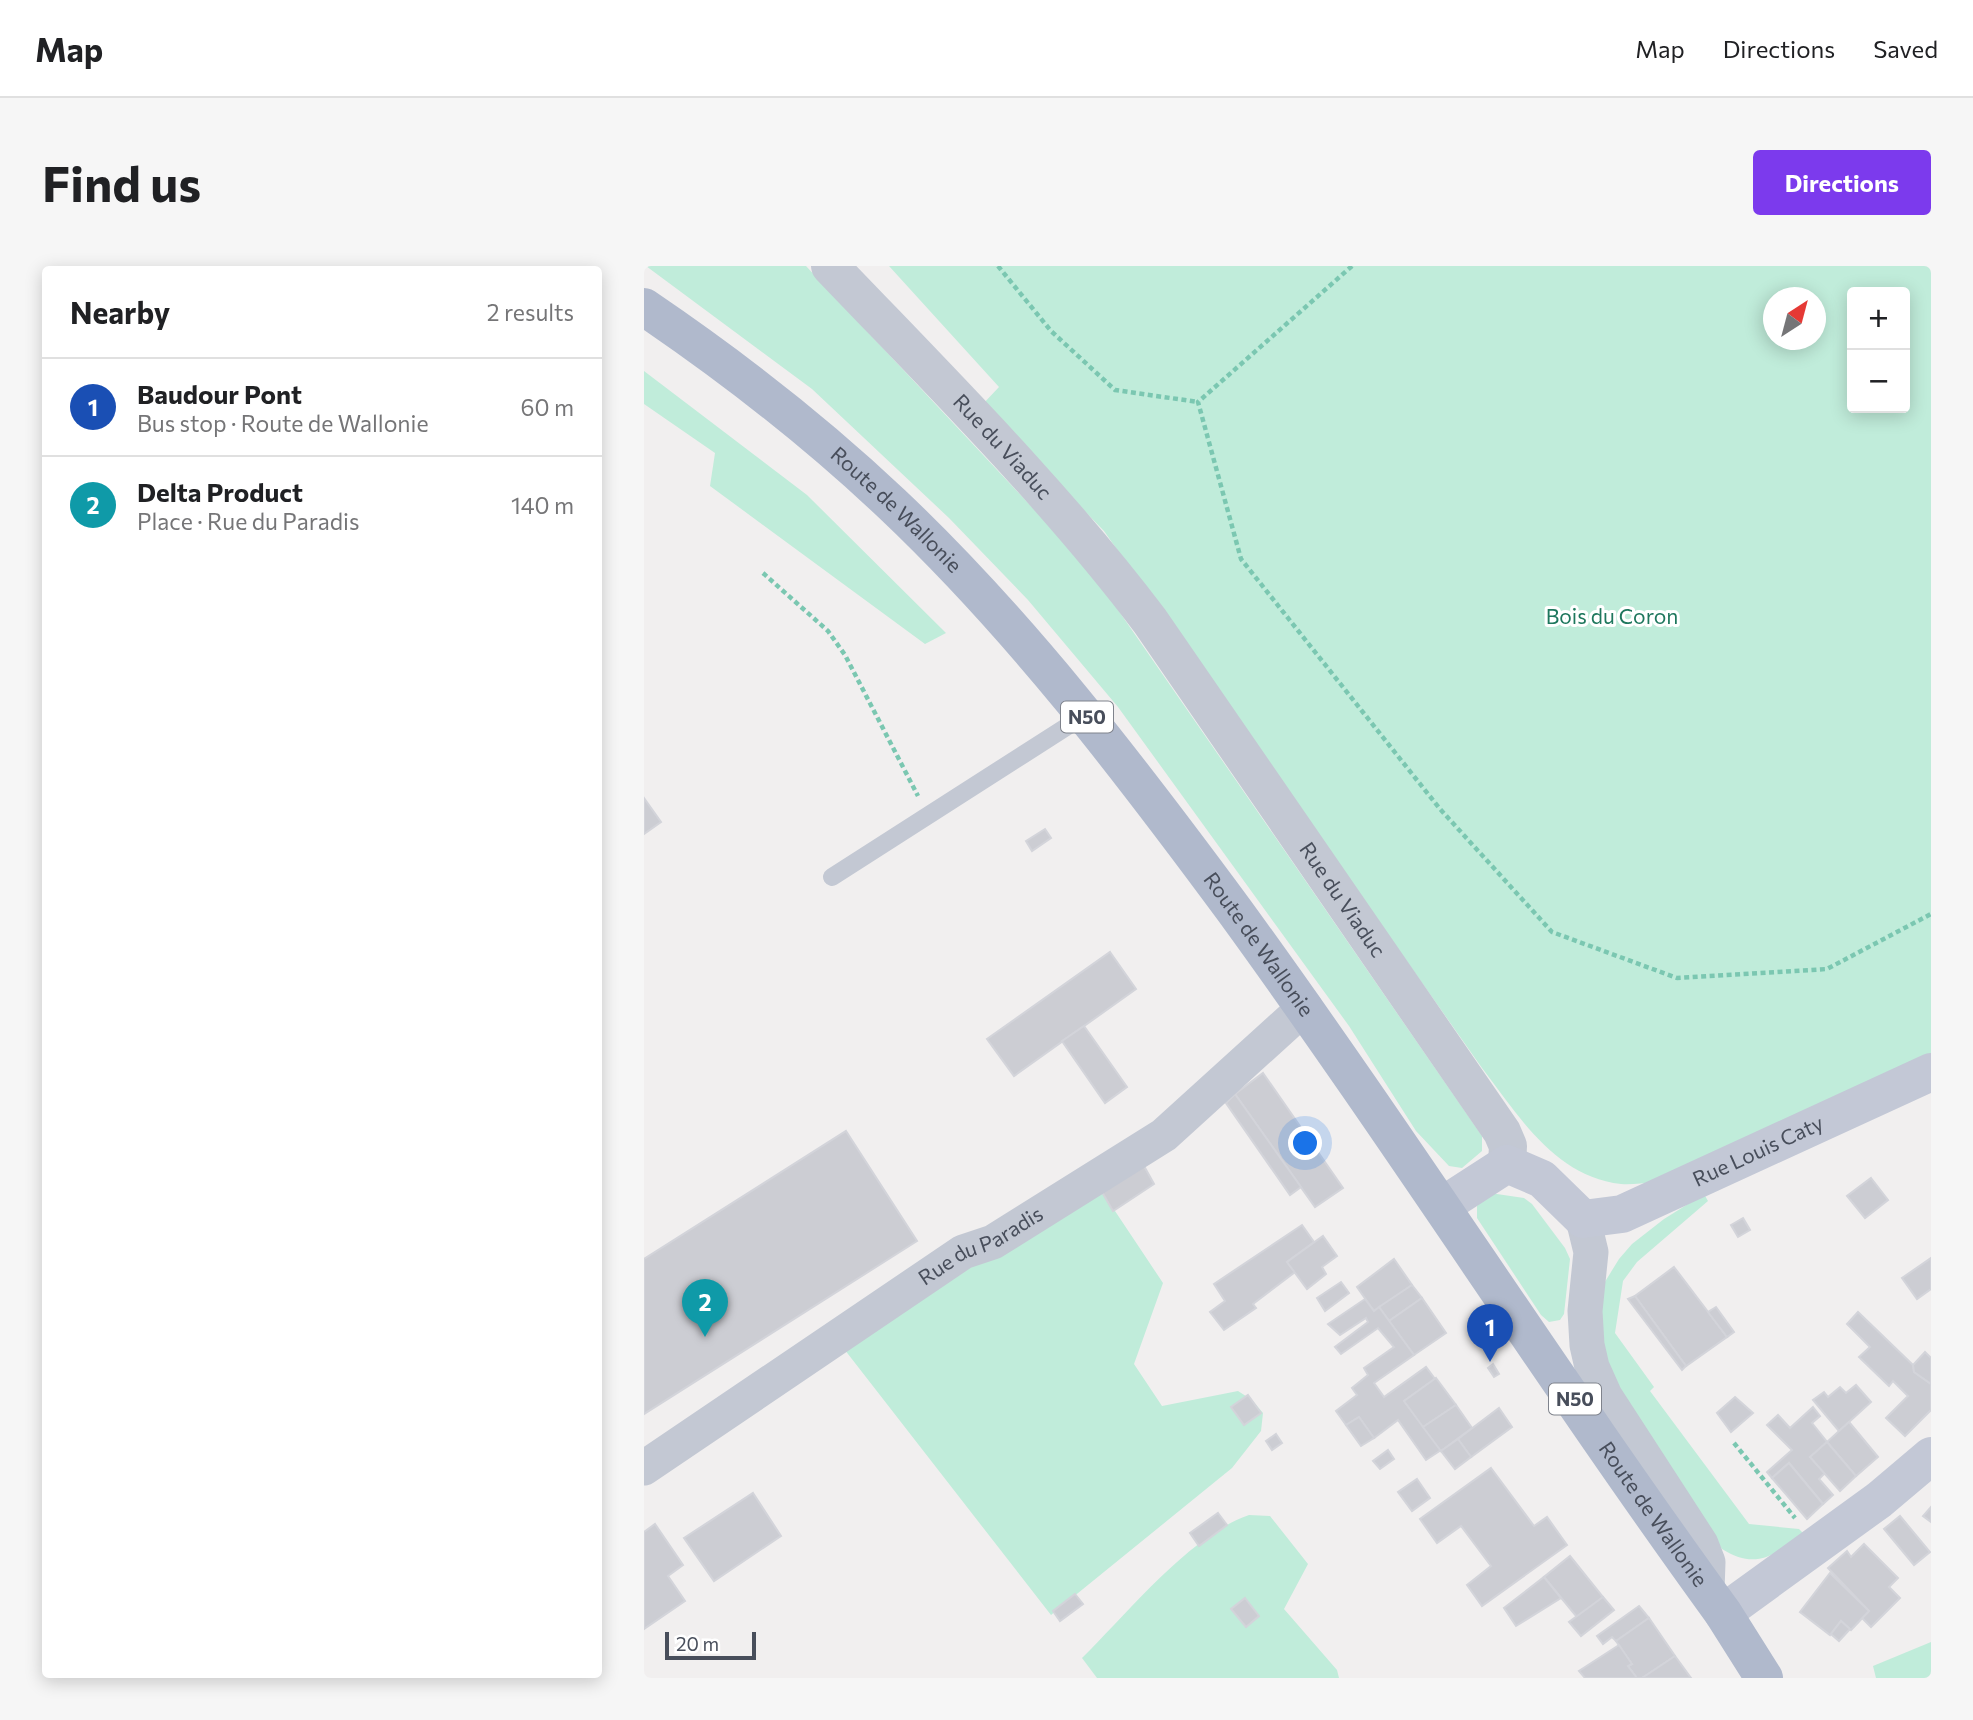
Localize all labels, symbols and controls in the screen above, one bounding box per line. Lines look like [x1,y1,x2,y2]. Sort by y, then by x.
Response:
text: Map [35,28,103,69]
text: Map [1635,34,1685,63]
text: Directions [1723,34,1835,63]
text: Saved [1873,34,1938,63]
button: Directions [1753,150,1931,215]
text: Find us [42,152,201,212]
north arrow [1763,287,1826,350]
map controls [1847,287,1910,413]
button: + [1847,287,1910,350]
text: Nearby [70,293,170,330]
text: 2 results [487,298,574,326]
button: − [1847,350,1910,413]
text: Baudour Pont [137,378,302,409]
street label: Rue du Viaduc [949,388,1058,504]
text: 1 [88,393,98,421]
text: 60 m [521,393,574,421]
text: Bus stop · Route de Wallonie [137,409,429,437]
street label: Route de Wallonie [826,441,968,577]
text: Delta Product [137,476,303,507]
text: 2 [86,491,100,519]
text: 140 m [511,491,574,519]
text: Place · Rue du Paradis [137,507,359,535]
park label: Bois du Coron [1546,603,1678,628]
road number: N50 [1061,702,1113,732]
street label: Rue du Viaduc [1295,837,1392,961]
street label: Route de Wallonie [1199,867,1320,1021]
street label: Rue Louis Caty [1688,1109,1827,1191]
your location [1288,1126,1322,1160]
street label: Rue du Paradis [913,1200,1047,1290]
pin: 2 [682,1279,728,1337]
pin: 1 [1467,1304,1513,1362]
road number: N50 [1549,1384,1601,1414]
street label: Route de Wallonie [1594,1436,1714,1591]
scale bar [665,1629,756,1661]
text: 20 m [676,1632,719,1655]

